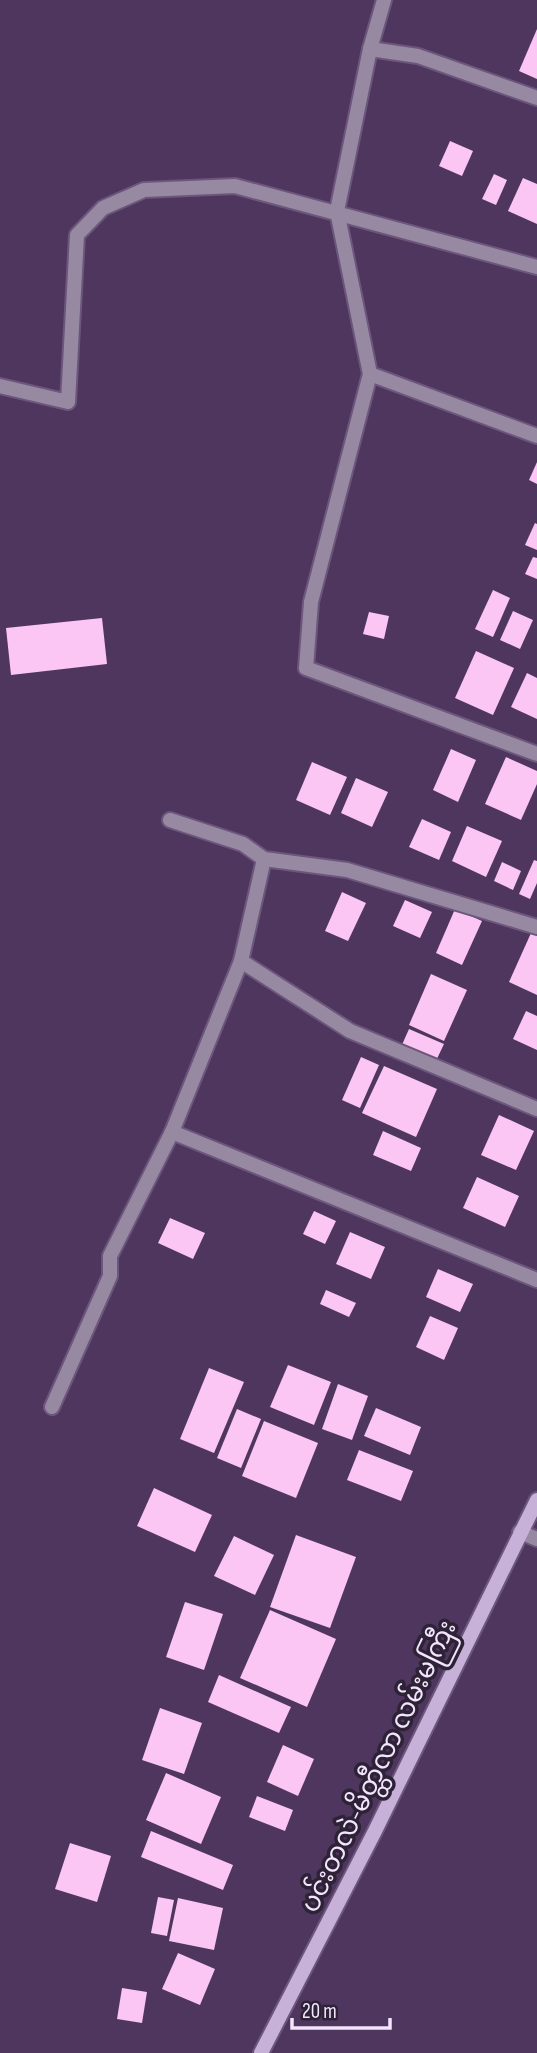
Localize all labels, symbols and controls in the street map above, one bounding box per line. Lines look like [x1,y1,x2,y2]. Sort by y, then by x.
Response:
street label: ပင်းတလဲ-မိတ္ထီလာ လမ်းမကြီး [292,1614,467,1920]
scale bar [292,1986,390,2030]
text: 20 m [302,1999,337,2024]

